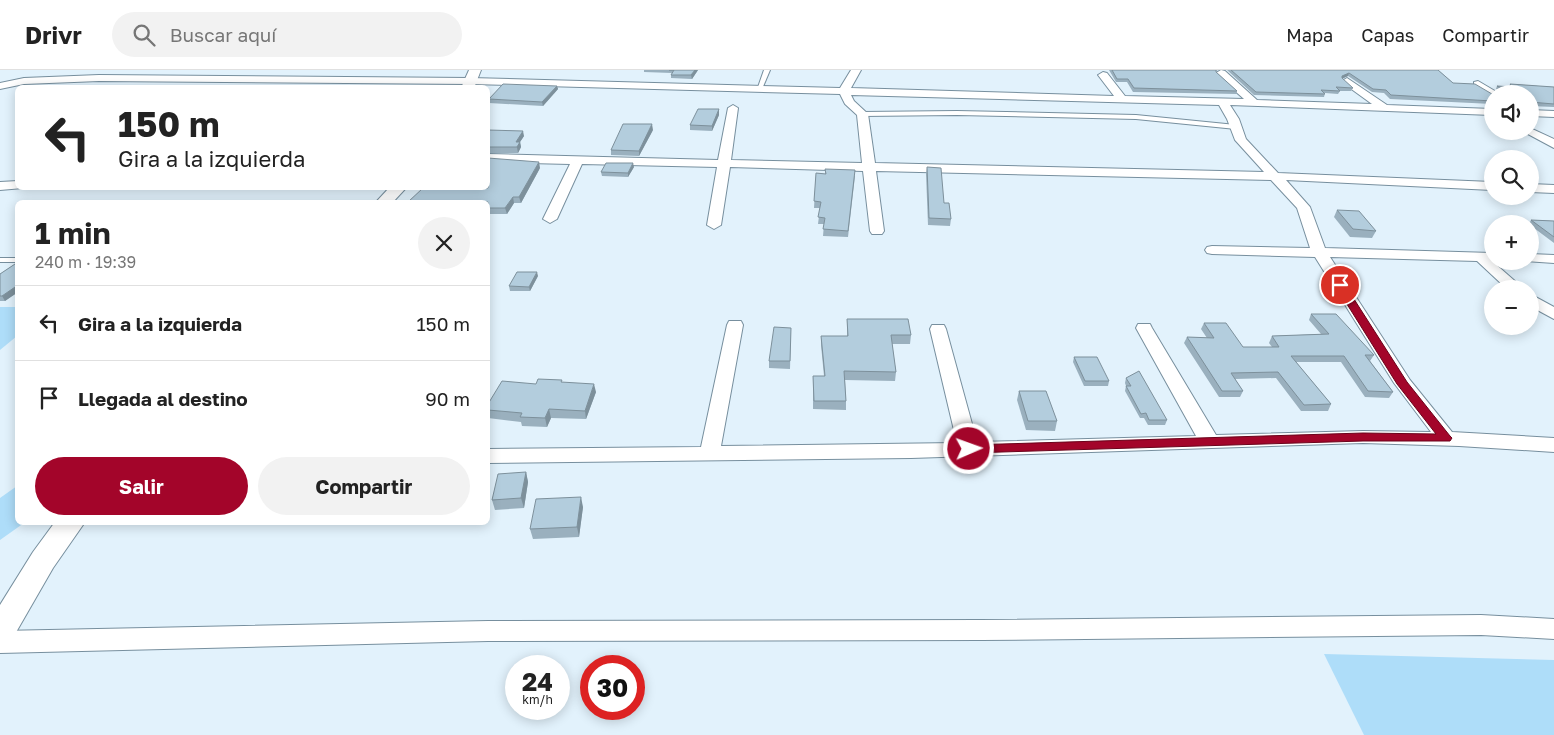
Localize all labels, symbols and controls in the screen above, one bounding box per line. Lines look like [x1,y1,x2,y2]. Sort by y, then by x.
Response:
search box [112,12,462,57]
text: Drivr [25,20,82,49]
icon: search [130,21,158,49]
text: Buscar aquí [170,23,276,46]
text: Mapa [1286,24,1333,46]
text: Capas [1361,24,1414,46]
text: Compartir [1442,24,1529,46]
map controls [1484,85,1539,335]
button: sound [1484,85,1539,140]
text: 150 m [118,103,220,145]
icon: left [35,105,100,170]
text: Gira a la izquierda [118,145,306,172]
button: search [1484,150,1539,205]
text: 1 min [35,215,111,251]
button: + [1484,215,1539,270]
button: close [418,217,470,269]
text: 240 m · 19:39 [35,252,136,272]
pin [1319,264,1361,306]
icon: arrive [1326,271,1354,299]
button: − [1484,280,1539,335]
icon: left [35,309,63,337]
text: Gira a la izquierda [78,312,242,335]
text: 150 m [416,312,470,335]
icon: arrive [35,384,63,412]
text: Llegada al destino [78,387,248,410]
text: 90 m [425,387,470,410]
position arrow [942,422,994,474]
button: Salir [35,457,248,515]
button: Compartir [258,457,470,515]
speed limit sign: 30 [580,655,645,720]
text: 24 [522,666,553,697]
text: km/h [522,692,553,707]

